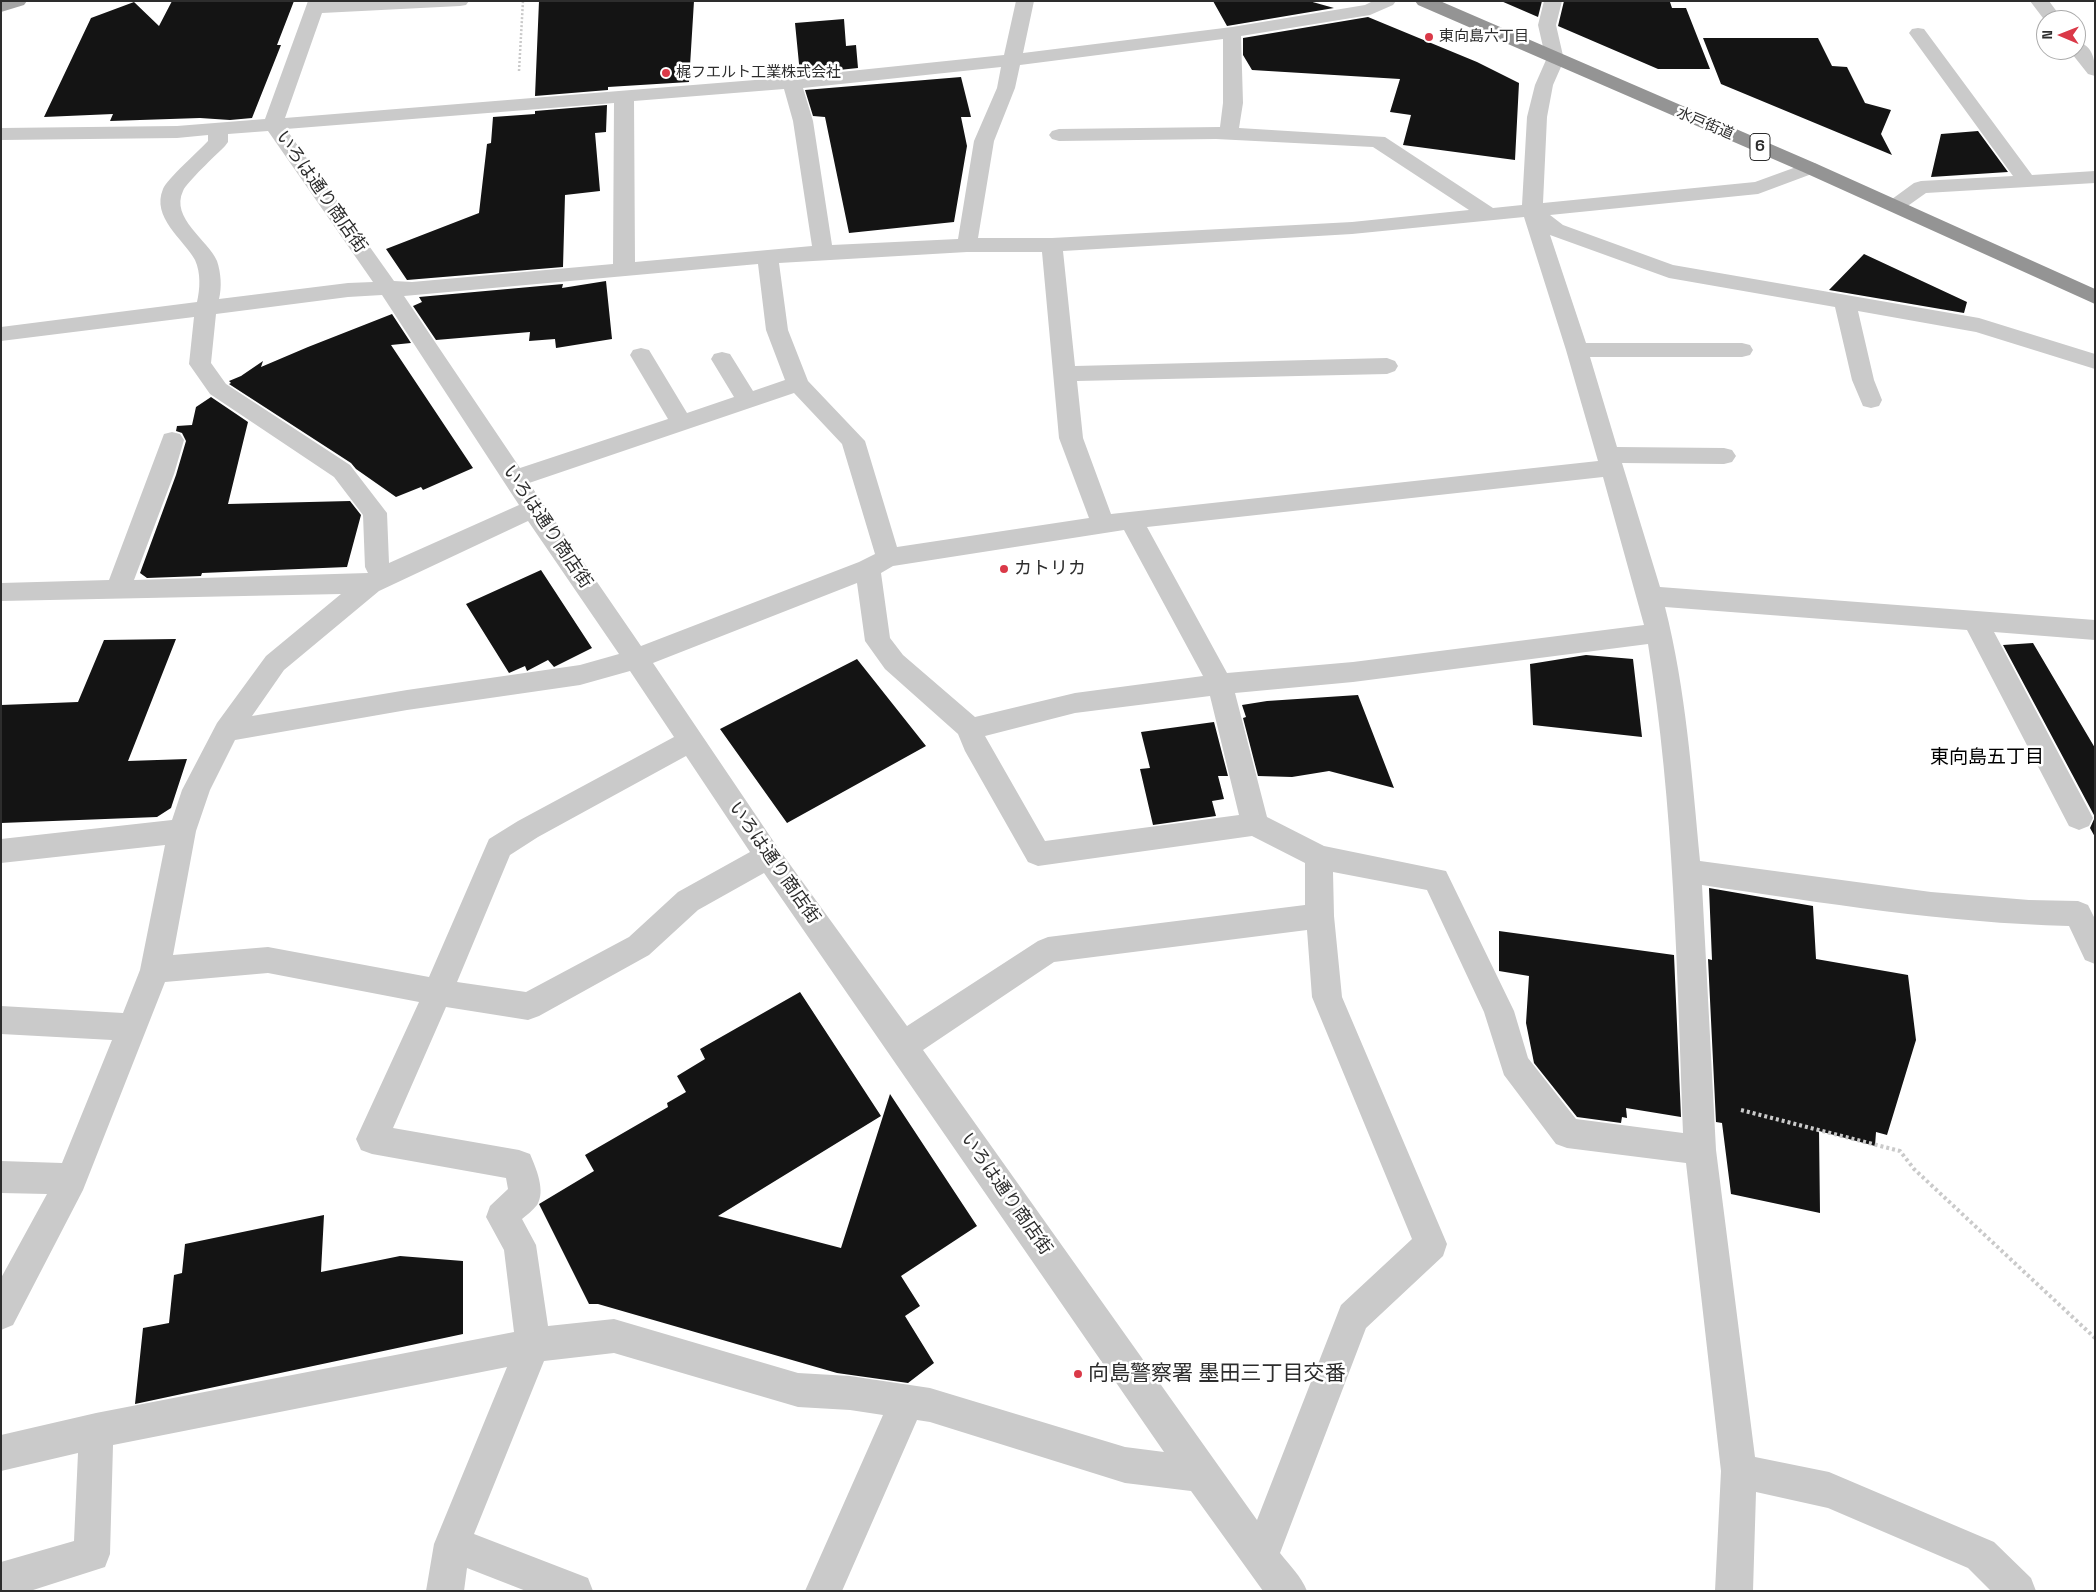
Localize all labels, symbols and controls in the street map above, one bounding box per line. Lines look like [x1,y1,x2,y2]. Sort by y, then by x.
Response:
north arrow [2036,10,2086,60]
place label: 東向島六丁目 [1439,28,1529,46]
text: N [2038,30,2056,40]
marker: 東向島六丁目 [1423,31,1435,43]
place label: 梶フエルト工業株式会社 [676,64,841,82]
marker: 梶フエルト工業株式会社 [660,67,672,79]
street label: 水戸街道 [1674,104,1736,144]
street label: いろは通り商店街 [271,127,371,257]
road number: 6 [1750,134,1770,160]
street label: いろは通り商店街 [498,461,596,593]
place label: カトリカ [1014,558,1086,580]
marker: カトリカ [998,563,1010,575]
district label: 東向島五丁目 [1930,747,2044,769]
street label: いろは通り商店街 [724,798,824,928]
street label: いろは通り商店街 [956,1129,1056,1259]
place label: 向島警察署 墨田三丁目交番 [1088,1361,1345,1387]
marker: 向島警察署 墨田三丁目交番 [1072,1368,1084,1380]

